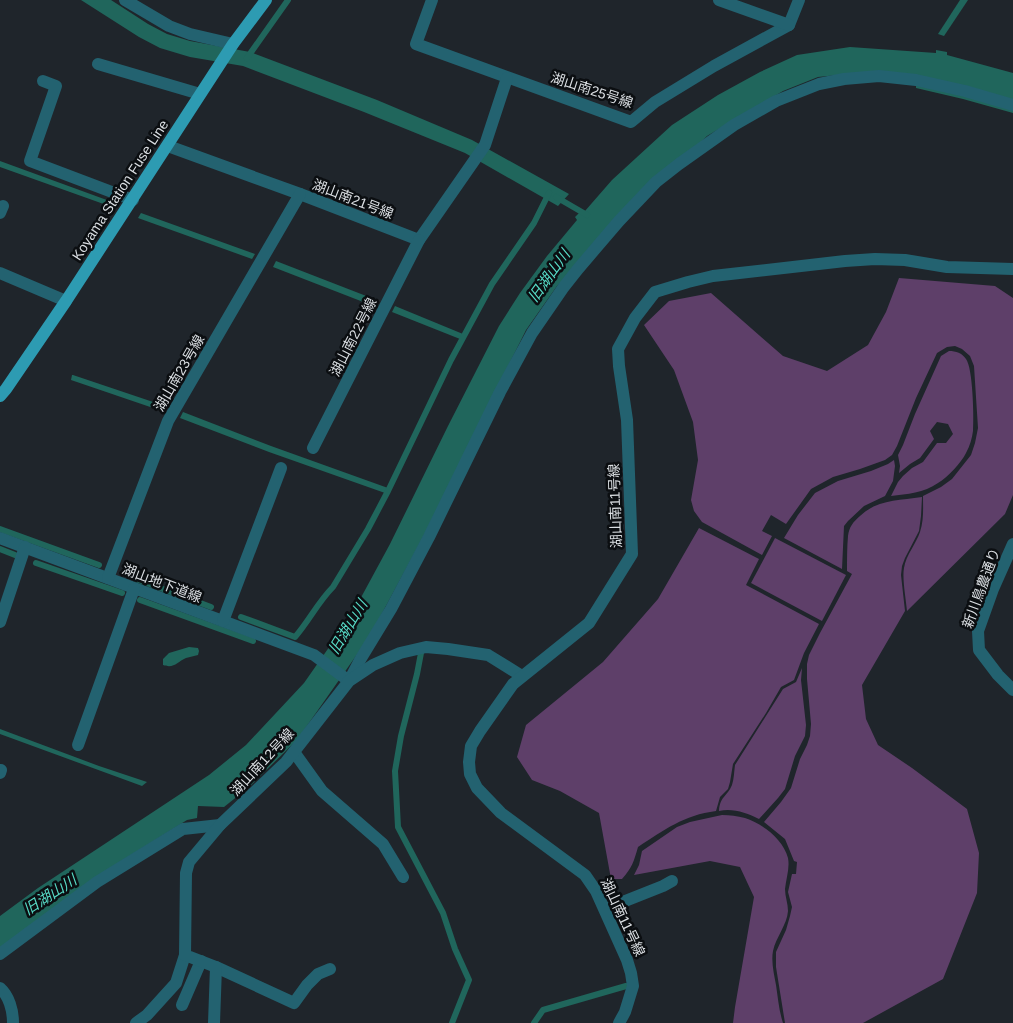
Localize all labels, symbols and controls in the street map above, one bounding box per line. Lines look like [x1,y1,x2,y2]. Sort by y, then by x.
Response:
street label: 湖山南25号線 [549,69,635,111]
street label: Koyama Station Fuse Line [69,117,172,263]
street label: 湖山南21号線 [310,176,396,222]
water label: 旧湖山川 [524,245,574,305]
street label: 湖山南22号線 [326,295,380,379]
street label: 湖山南23号線 [151,332,207,414]
street label: 湖山南11号線 [606,463,624,549]
street label: 新川鳥農通り [959,546,1003,630]
street label: 湖山地下道線 [120,560,204,606]
water label: 旧湖山川 [325,595,371,657]
street label: 湖山南12号線 [227,725,297,799]
water label: 旧湖山川 [20,870,81,918]
street label: 湖山南11号線 [598,875,648,959]

